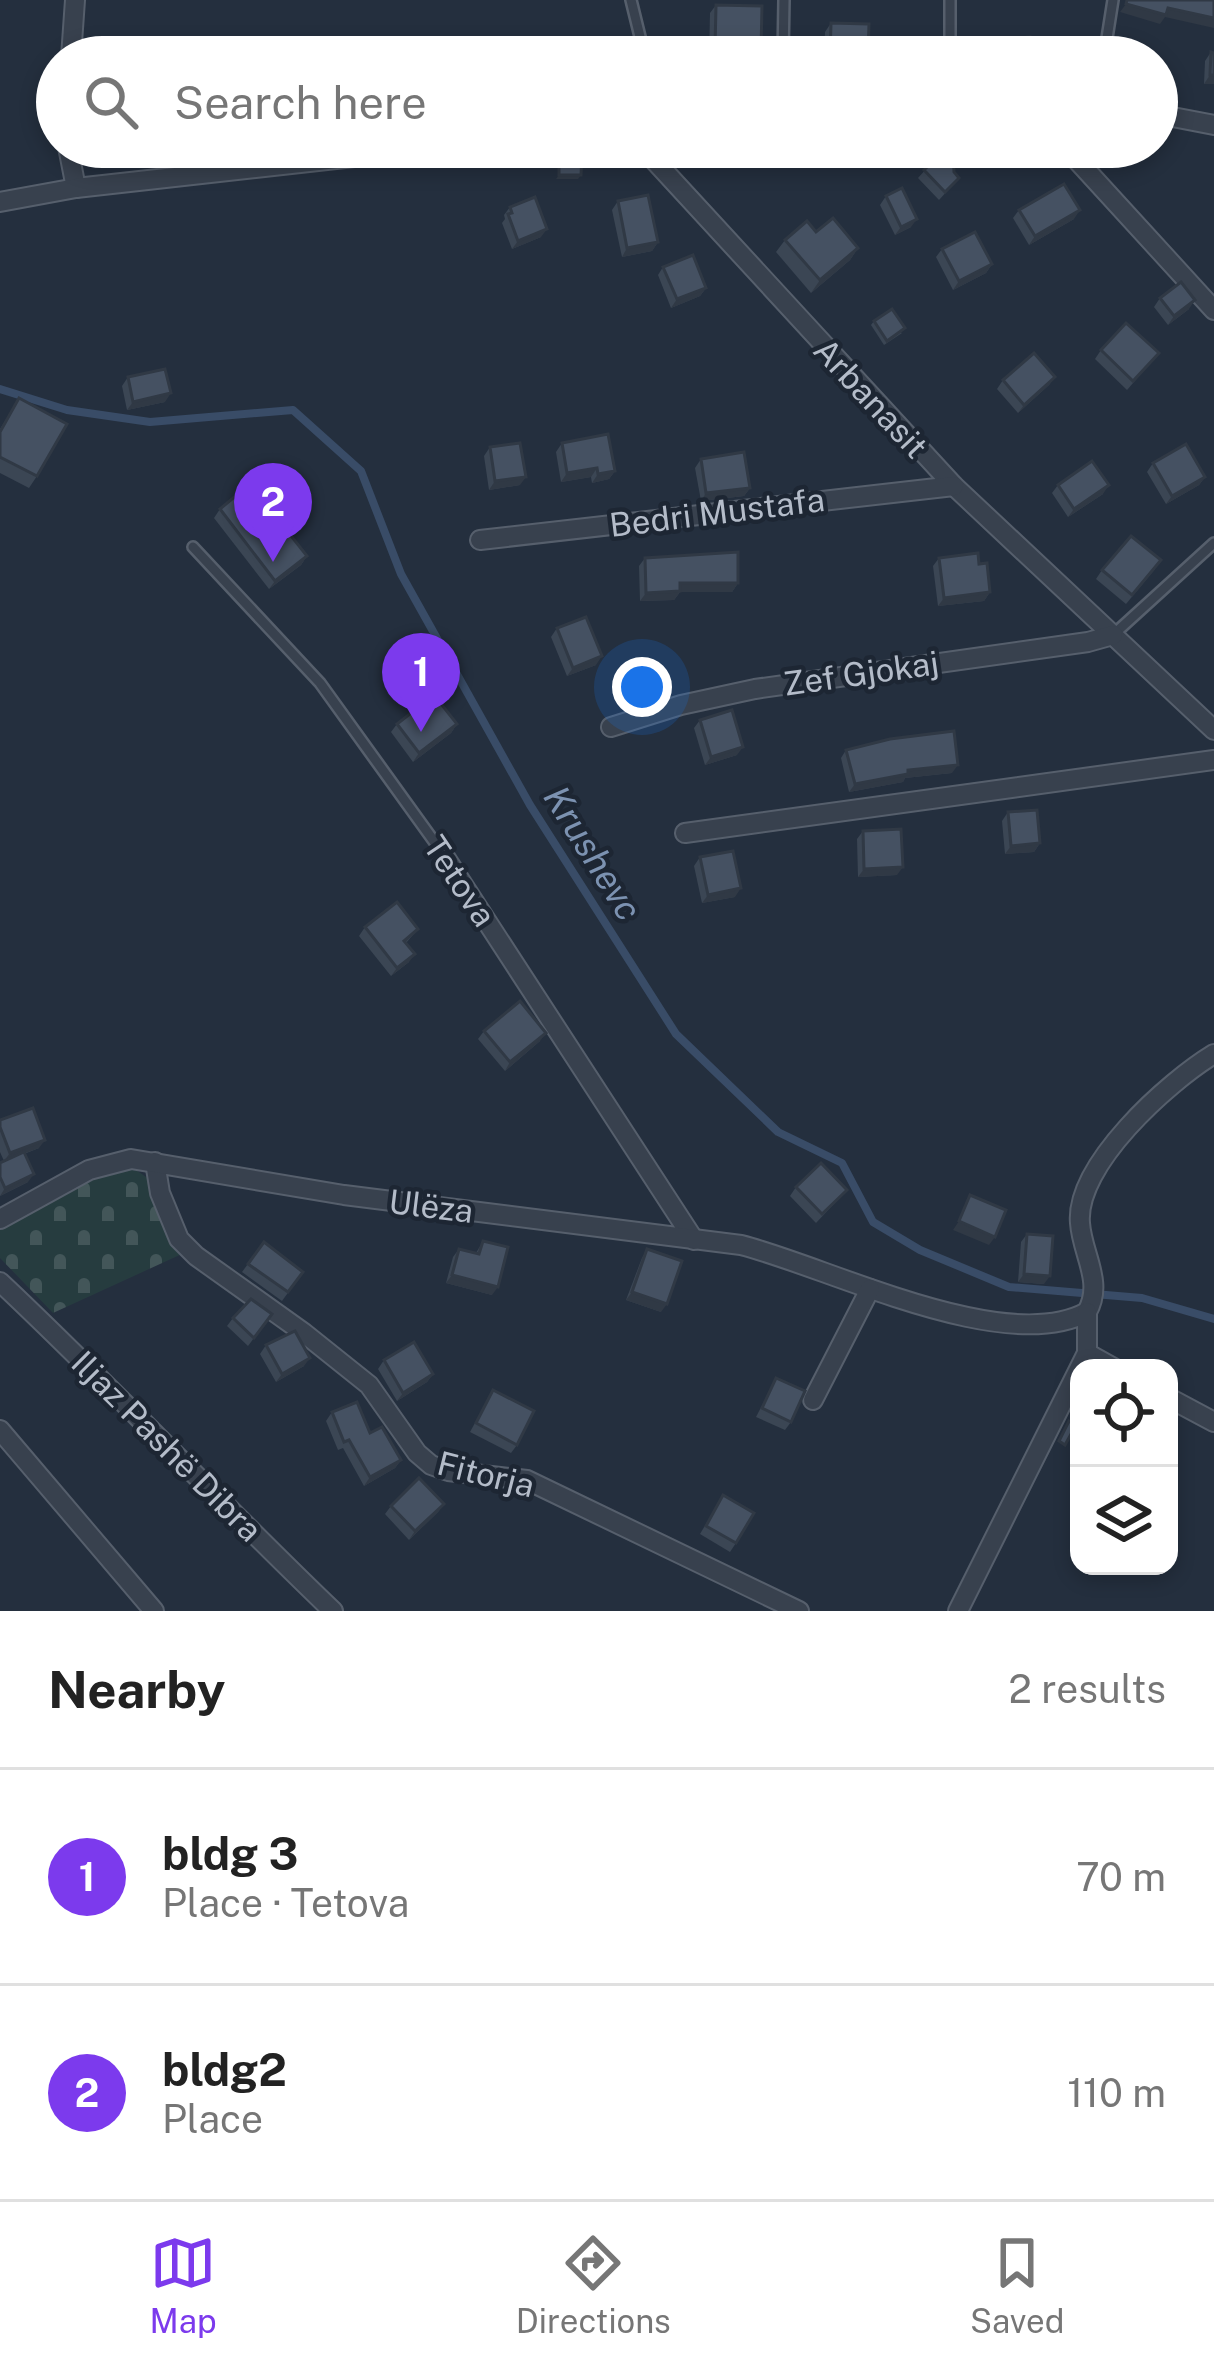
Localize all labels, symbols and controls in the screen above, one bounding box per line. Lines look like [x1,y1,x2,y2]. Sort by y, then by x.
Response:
search box [36,36,1178,168]
icon: search [78,69,144,135]
text: Search here [174,76,427,129]
street label: Arbanasit [806,331,936,465]
pin: 2 [234,463,312,562]
street label: Bedri Mustafa [607,480,827,544]
pin: 1 [382,633,460,732]
street label: Zef Gjokaj [781,643,941,703]
your location [612,657,672,717]
water label: Krushevc [535,778,651,928]
street label: Tetova [416,829,504,933]
street label: Ulëza [387,1182,475,1230]
street label: Iljaz Pashë Dibra [64,1343,270,1549]
map controls [1070,1359,1178,1575]
button: locate [1070,1359,1178,1467]
street label: Fitorja [434,1444,538,1504]
button: layers [1070,1467,1178,1575]
text: Nearby [48,1660,225,1719]
text: 2 results [1009,1666,1166,1712]
text: bldg 3 [162,1827,298,1880]
text: 1 [79,1854,95,1900]
text: 70 m [1076,1854,1166,1900]
text: Place · Tetova [162,1880,409,1926]
text: bldg2 [162,2043,287,2096]
text: 2 [75,2070,99,2116]
text: 110 m [1067,2070,1166,2116]
text: Place [162,2096,263,2142]
tab: Map [150,2230,217,2340]
tab: Directions [516,2230,671,2340]
tab: Saved [970,2230,1064,2340]

